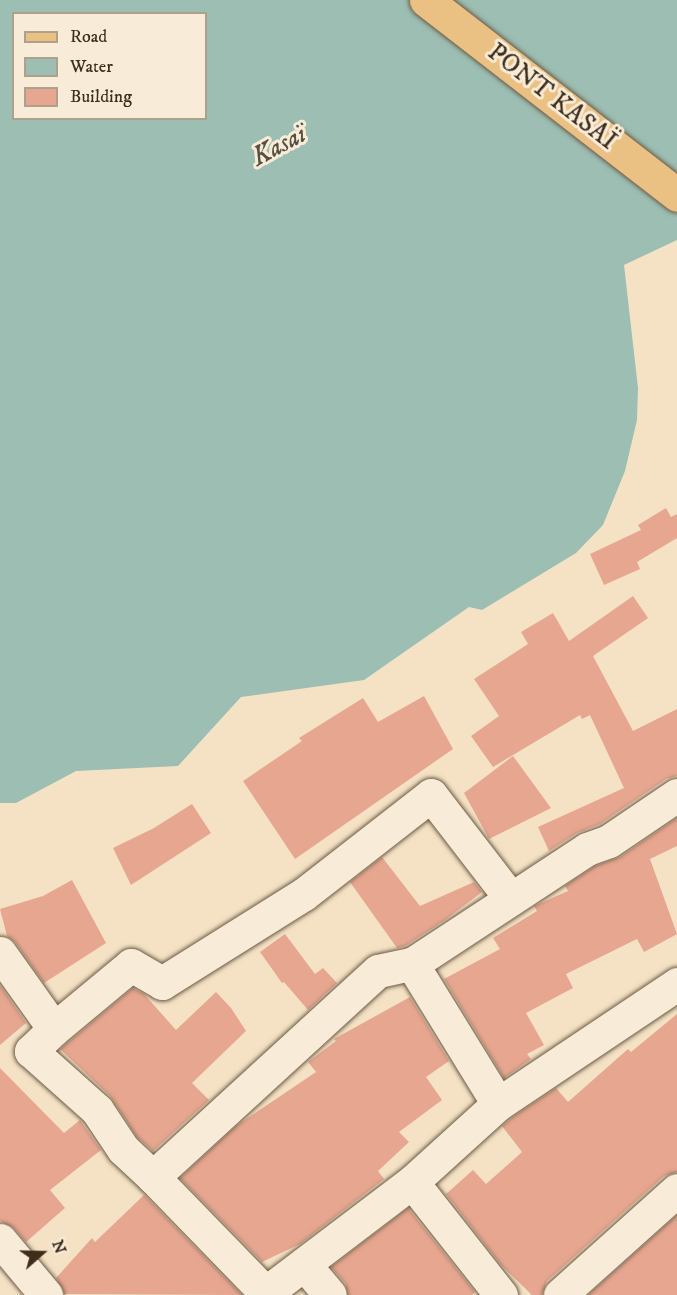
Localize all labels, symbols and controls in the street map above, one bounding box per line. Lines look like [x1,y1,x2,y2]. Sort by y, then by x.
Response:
legend [12,12,207,120]
text: Road [70,26,107,48]
street label: PONT KASAÏ [481,37,623,157]
text: Water [70,56,113,78]
text: Building [70,86,132,108]
water label: Kasaï [246,118,312,174]
north arrow [12,1223,72,1283]
text: N [47,1237,71,1256]

